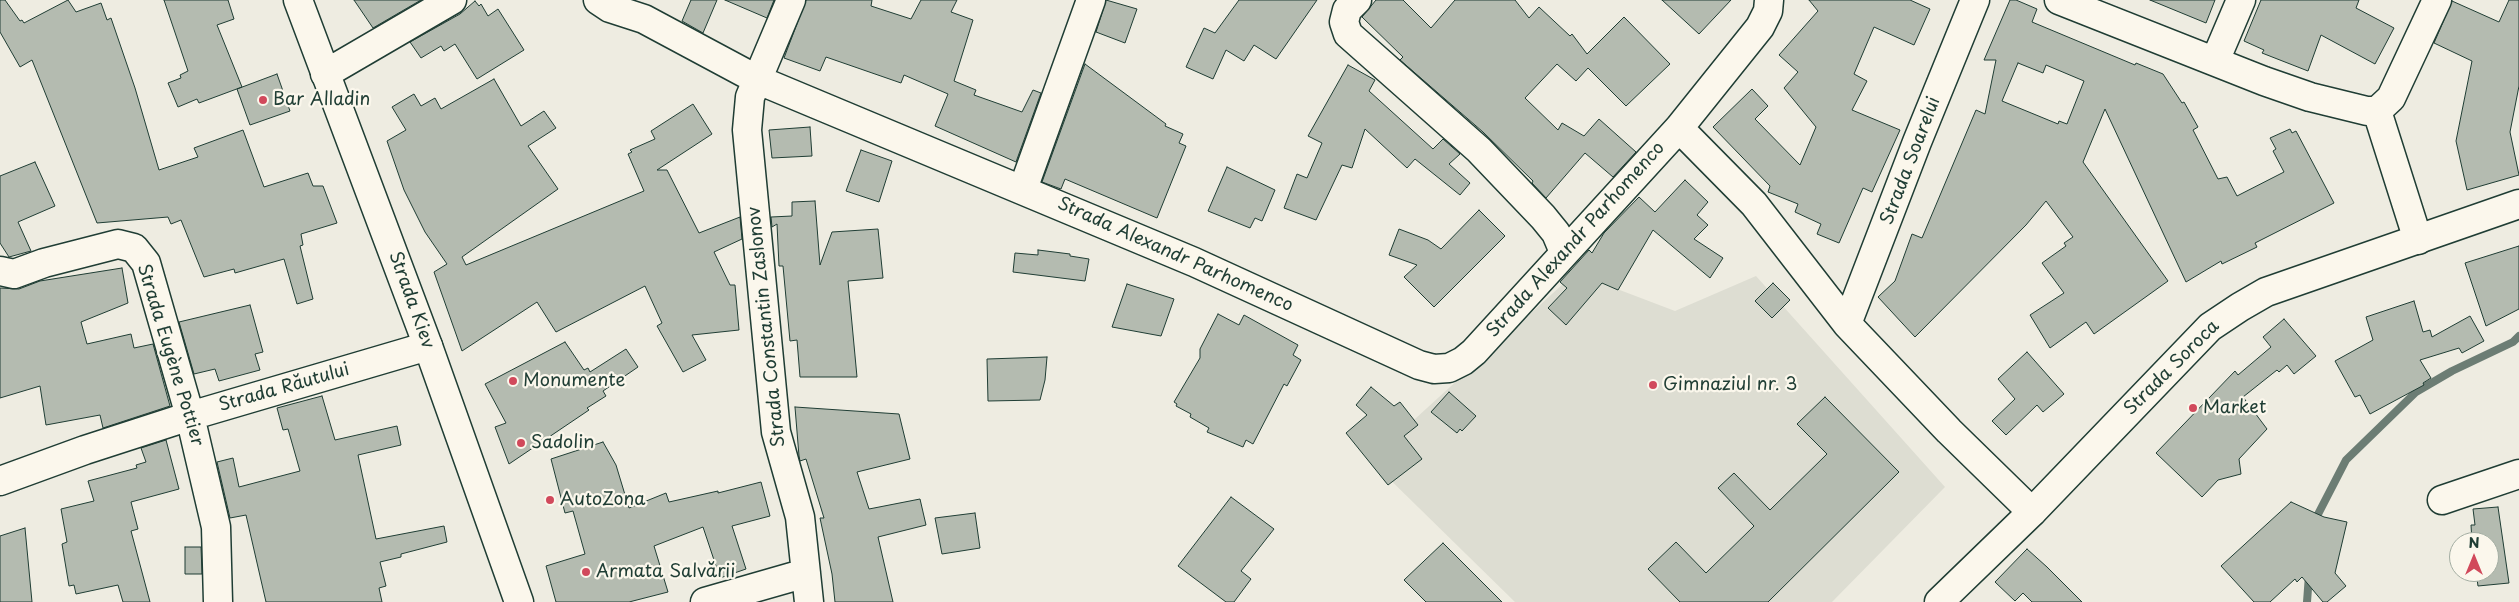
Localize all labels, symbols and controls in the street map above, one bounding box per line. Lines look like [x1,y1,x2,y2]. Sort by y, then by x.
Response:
place label: Bar Alladin [273,89,370,111]
marker: Bar Alladin [257,94,269,106]
street label: Strada Soarelui [1877,94,1945,228]
street label: Strada Alexandr Parhomenco [1482,138,1670,342]
street label: Strada Alexandr Parhomenco [1054,193,1296,317]
street label: Strada Constantin Zaslonov [744,206,790,448]
street label: Strada Kiev [383,249,439,351]
street label: Strada Eugène Pottier [132,261,208,449]
street label: Strada Soroca [2120,316,2224,420]
street label: Strada Răutului [216,359,352,417]
place label: Monumente [523,370,625,392]
place label: Gimnaziul nr. 3 [1663,374,1797,396]
marker: Monumente [507,375,519,387]
marker: Gimnaziul nr. 3 [1647,379,1659,391]
place label: Market [2203,397,2266,419]
marker: Market [2187,402,2199,414]
place label: Sadolin [531,432,595,454]
marker: Sadolin [515,437,527,449]
place label: AutoZona [560,489,645,511]
marker: AutoZona [544,494,556,506]
north arrow [2449,532,2499,582]
text: N [2468,532,2480,553]
place label: Armata Salvării [596,561,736,583]
marker: Armata Salvării [580,566,592,578]

